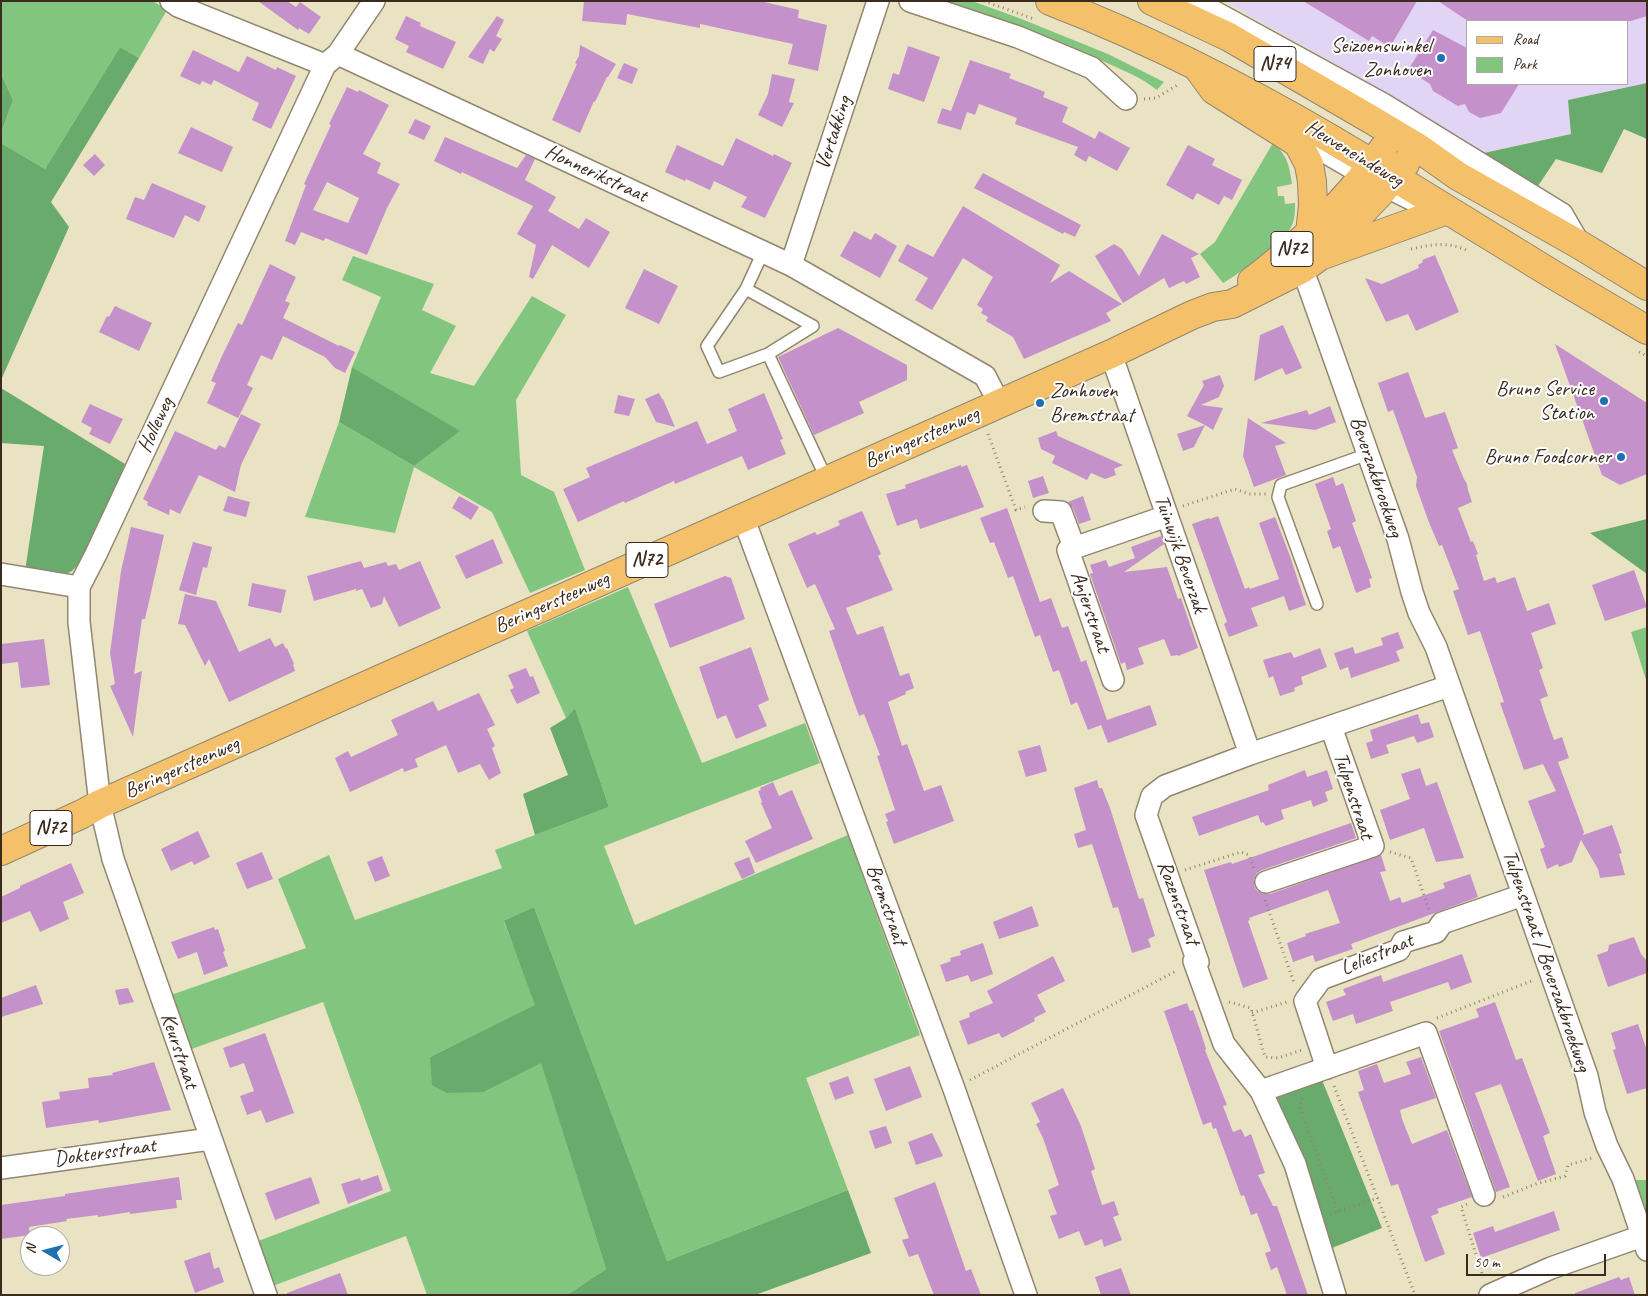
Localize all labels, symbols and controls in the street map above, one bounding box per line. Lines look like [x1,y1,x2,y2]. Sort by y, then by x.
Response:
legend [1466,20,1628,85]
text: Road [1513,30,1538,49]
place label: Seizoenswinkel Zonhoven [1331,33,1431,83]
road number: N74 [1254,46,1296,82]
marker: Seizoenswinkel Zonhoven [1435,52,1447,64]
text: Park [1513,55,1537,74]
street label: Vertakking [810,93,858,173]
street label: Heuveneindeweg [1300,115,1408,193]
street label: Honnerikstraat [541,139,651,209]
road number: N72 [1271,232,1313,266]
place label: Bruno Service Station [1496,376,1594,426]
place label: Zonhoven Bremstraat [1050,378,1134,428]
street label: Holleweg [132,393,180,457]
marker: Bruno Service Station [1598,395,1610,407]
marker: Zonhoven Bremstraat [1034,397,1046,409]
street label: Beringersteenweg [861,402,983,474]
street label: Beverzakbroekweg [1344,413,1408,541]
place label: Bruno Foodcorner [1484,444,1611,470]
marker: Bruno Foodcorner [1615,451,1627,463]
street label: Tuinwijk Beverzak [1148,492,1212,616]
road number: N72 [626,542,668,578]
street label: Beringersteenweg [491,567,613,639]
street label: Anjerstraat [1064,568,1116,656]
street label: Beringersteenweg [121,732,243,804]
street label: Tulpenstraat [1327,749,1379,843]
road number: N72 [30,810,72,846]
street label: Tulpenstraat / Beverzakbroekweg [1496,847,1596,1075]
street label: Rozenstraat [1151,857,1205,949]
street label: Bremstraat [860,861,912,949]
street label: Leliestraat [1337,928,1417,982]
street label: Keurstraat [154,1010,204,1092]
street label: Doktersstraat [53,1133,157,1173]
north arrow [20,1226,70,1276]
text: N [22,1244,40,1254]
scale bar [1468,1244,1608,1276]
text: 50 m [1474,1253,1500,1272]

